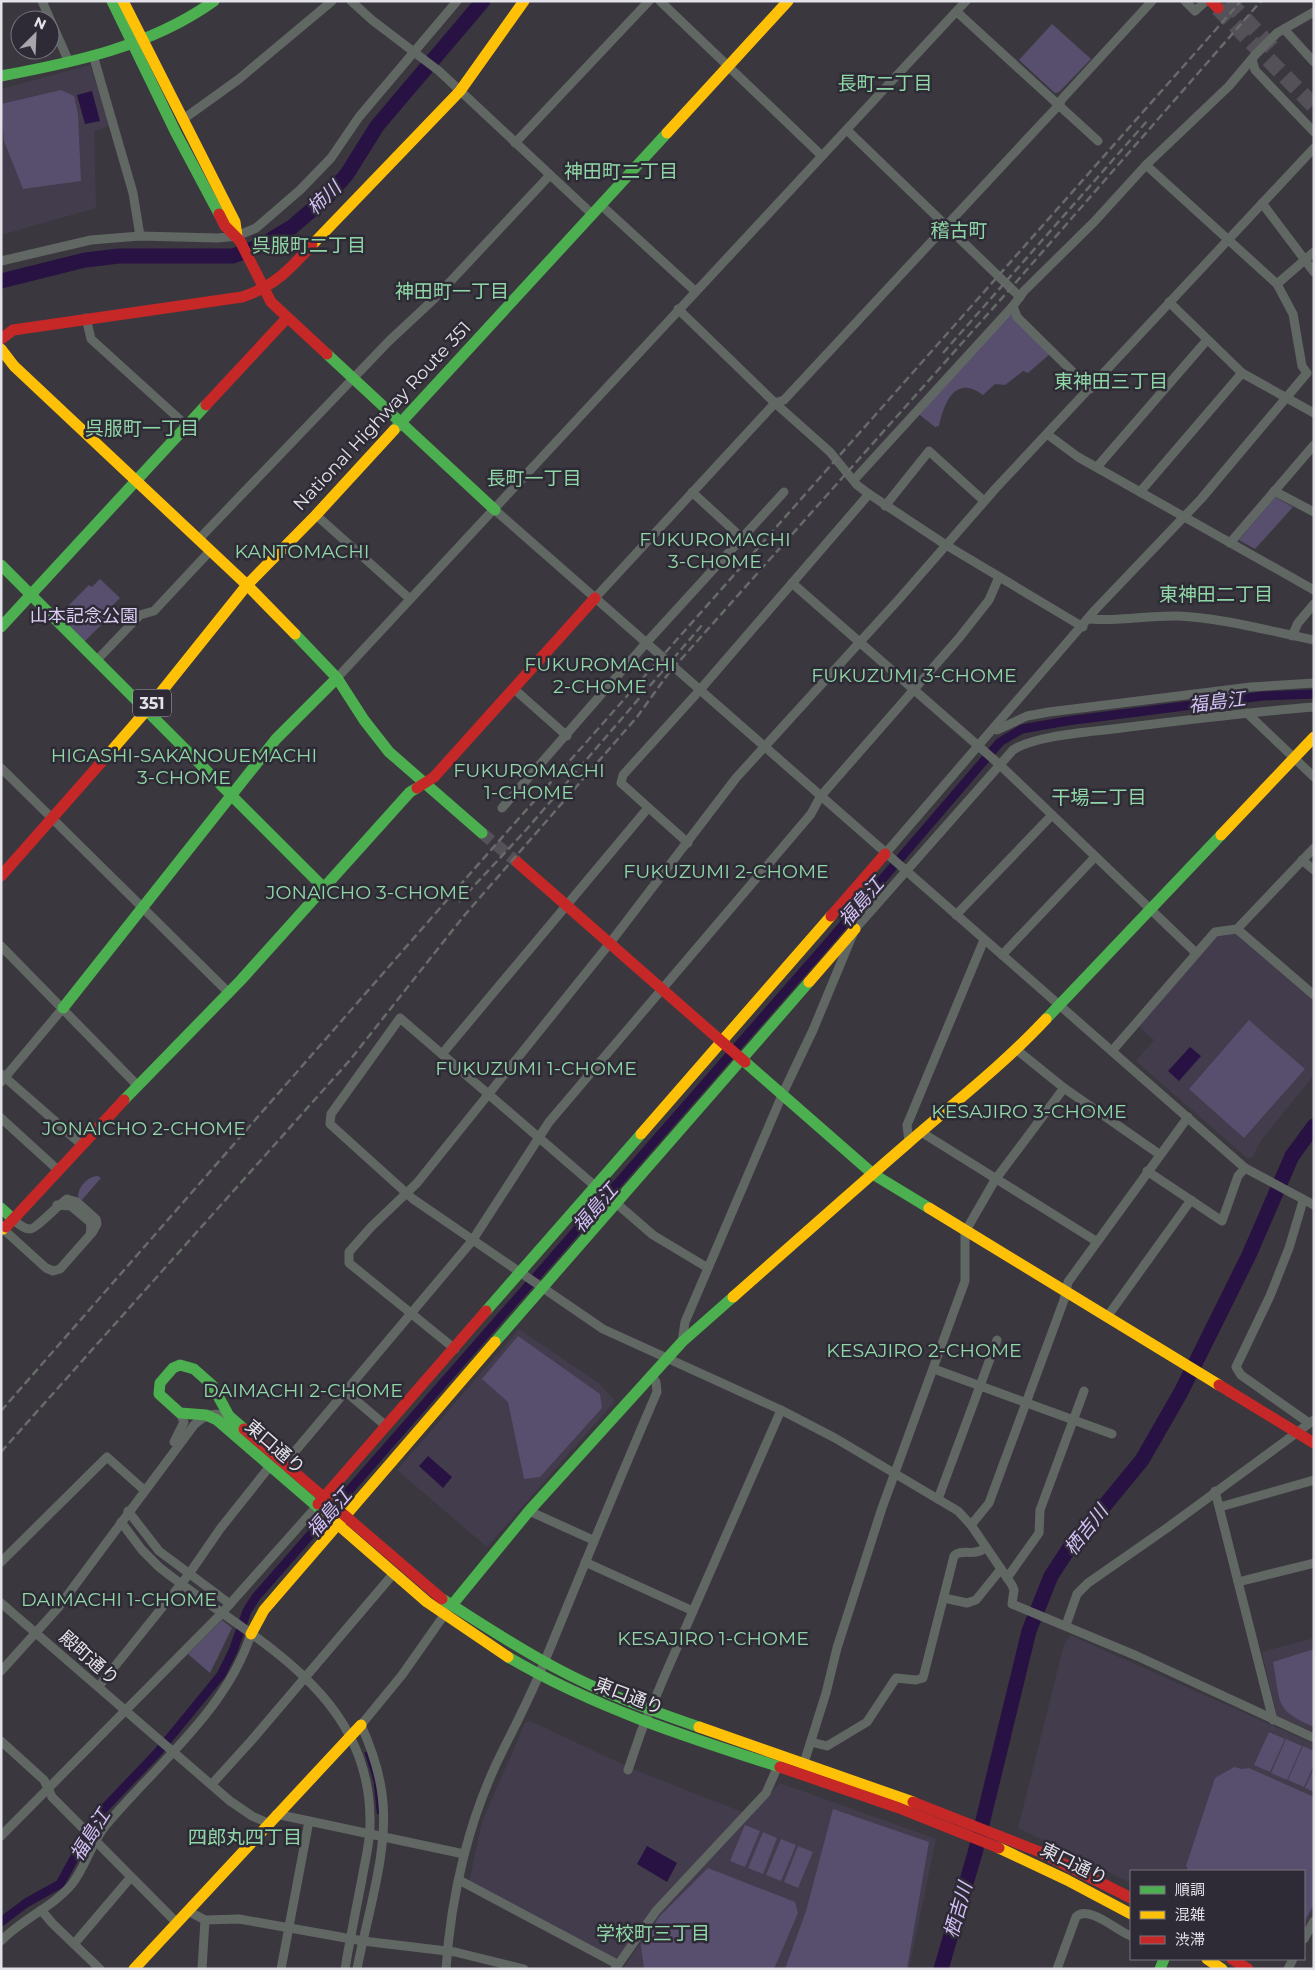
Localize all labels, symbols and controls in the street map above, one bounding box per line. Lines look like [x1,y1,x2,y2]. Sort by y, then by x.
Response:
north arrow [10,10,60,60]
text: N [31,13,49,34]
district label: 長町二丁目 [837,72,933,95]
district label: 神田町二丁目 [564,160,678,183]
water label: 柿川 [302,175,347,219]
district label: 稽古町 [930,219,988,242]
district label: 呉服町二丁目 [252,234,366,257]
district label: 神田町一丁目 [395,280,509,303]
street label: National Highway Route 351 [288,317,476,515]
district label: 東神田三丁目 [1054,370,1168,393]
district label: 呉服町一丁目 [85,417,199,440]
district label: 長町一丁目 [486,467,582,490]
district label: FUKUROMACHI 3-CHOME [639,528,791,573]
district label: KANTOMACHI [235,540,369,563]
district label: 東神田二丁目 [1159,583,1273,606]
park label: 山本記念公園 [30,605,138,627]
district label: FUKUROMACHI 2-CHOME [524,653,676,698]
district label: FUKUZUMI 3-CHOME [811,664,1017,687]
water label: 福島江 [1187,687,1249,717]
road number: 351 [133,690,171,716]
district label: HIGASHI-SAKANOUEMACHI 3-CHOME [51,744,317,789]
district label: FUKUROMACHI 1-CHOME [453,759,605,804]
district label: 干場二丁目 [1051,786,1147,809]
district label: FUKUZUMI 2-CHOME [623,860,829,883]
water label: 福島江 [834,871,890,931]
district label: JONAICHO 3-CHOME [265,881,470,904]
district label: FUKUZUMI 1-CHOME [435,1057,637,1080]
district label: KESAJIRO 3-CHOME [931,1100,1127,1123]
district label: JONAICHO 2-CHOME [41,1117,246,1140]
water label: 福島江 [568,1177,624,1237]
district label: KESAJIRO 2-CHOME [826,1339,1022,1362]
district label: DAIMACHI 2-CHOME [203,1379,403,1402]
street label: 東口通り [241,1415,309,1479]
water label: 福島江 [302,1482,358,1542]
water label: 栖吉川 [1059,1499,1114,1560]
district label: DAIMACHI 1-CHOME [21,1588,217,1611]
street label: 殿町通り [55,1626,123,1690]
district label: KESAJIRO 1-CHOME [617,1627,809,1650]
street label: 東口通り [591,1673,667,1719]
water label: 福島江 [65,1803,116,1865]
district label: 四郎丸四丁目 [188,1826,302,1849]
street label: 東口通り [1037,1838,1111,1890]
legend [1130,1870,1305,1960]
water label: 栖吉川 [939,1878,977,1941]
text: 順調 [1175,1880,1205,1899]
text: 混雑 [1175,1905,1205,1924]
district label: 学校町三丁目 [596,1922,710,1945]
text: 渋滞 [1175,1930,1205,1949]

